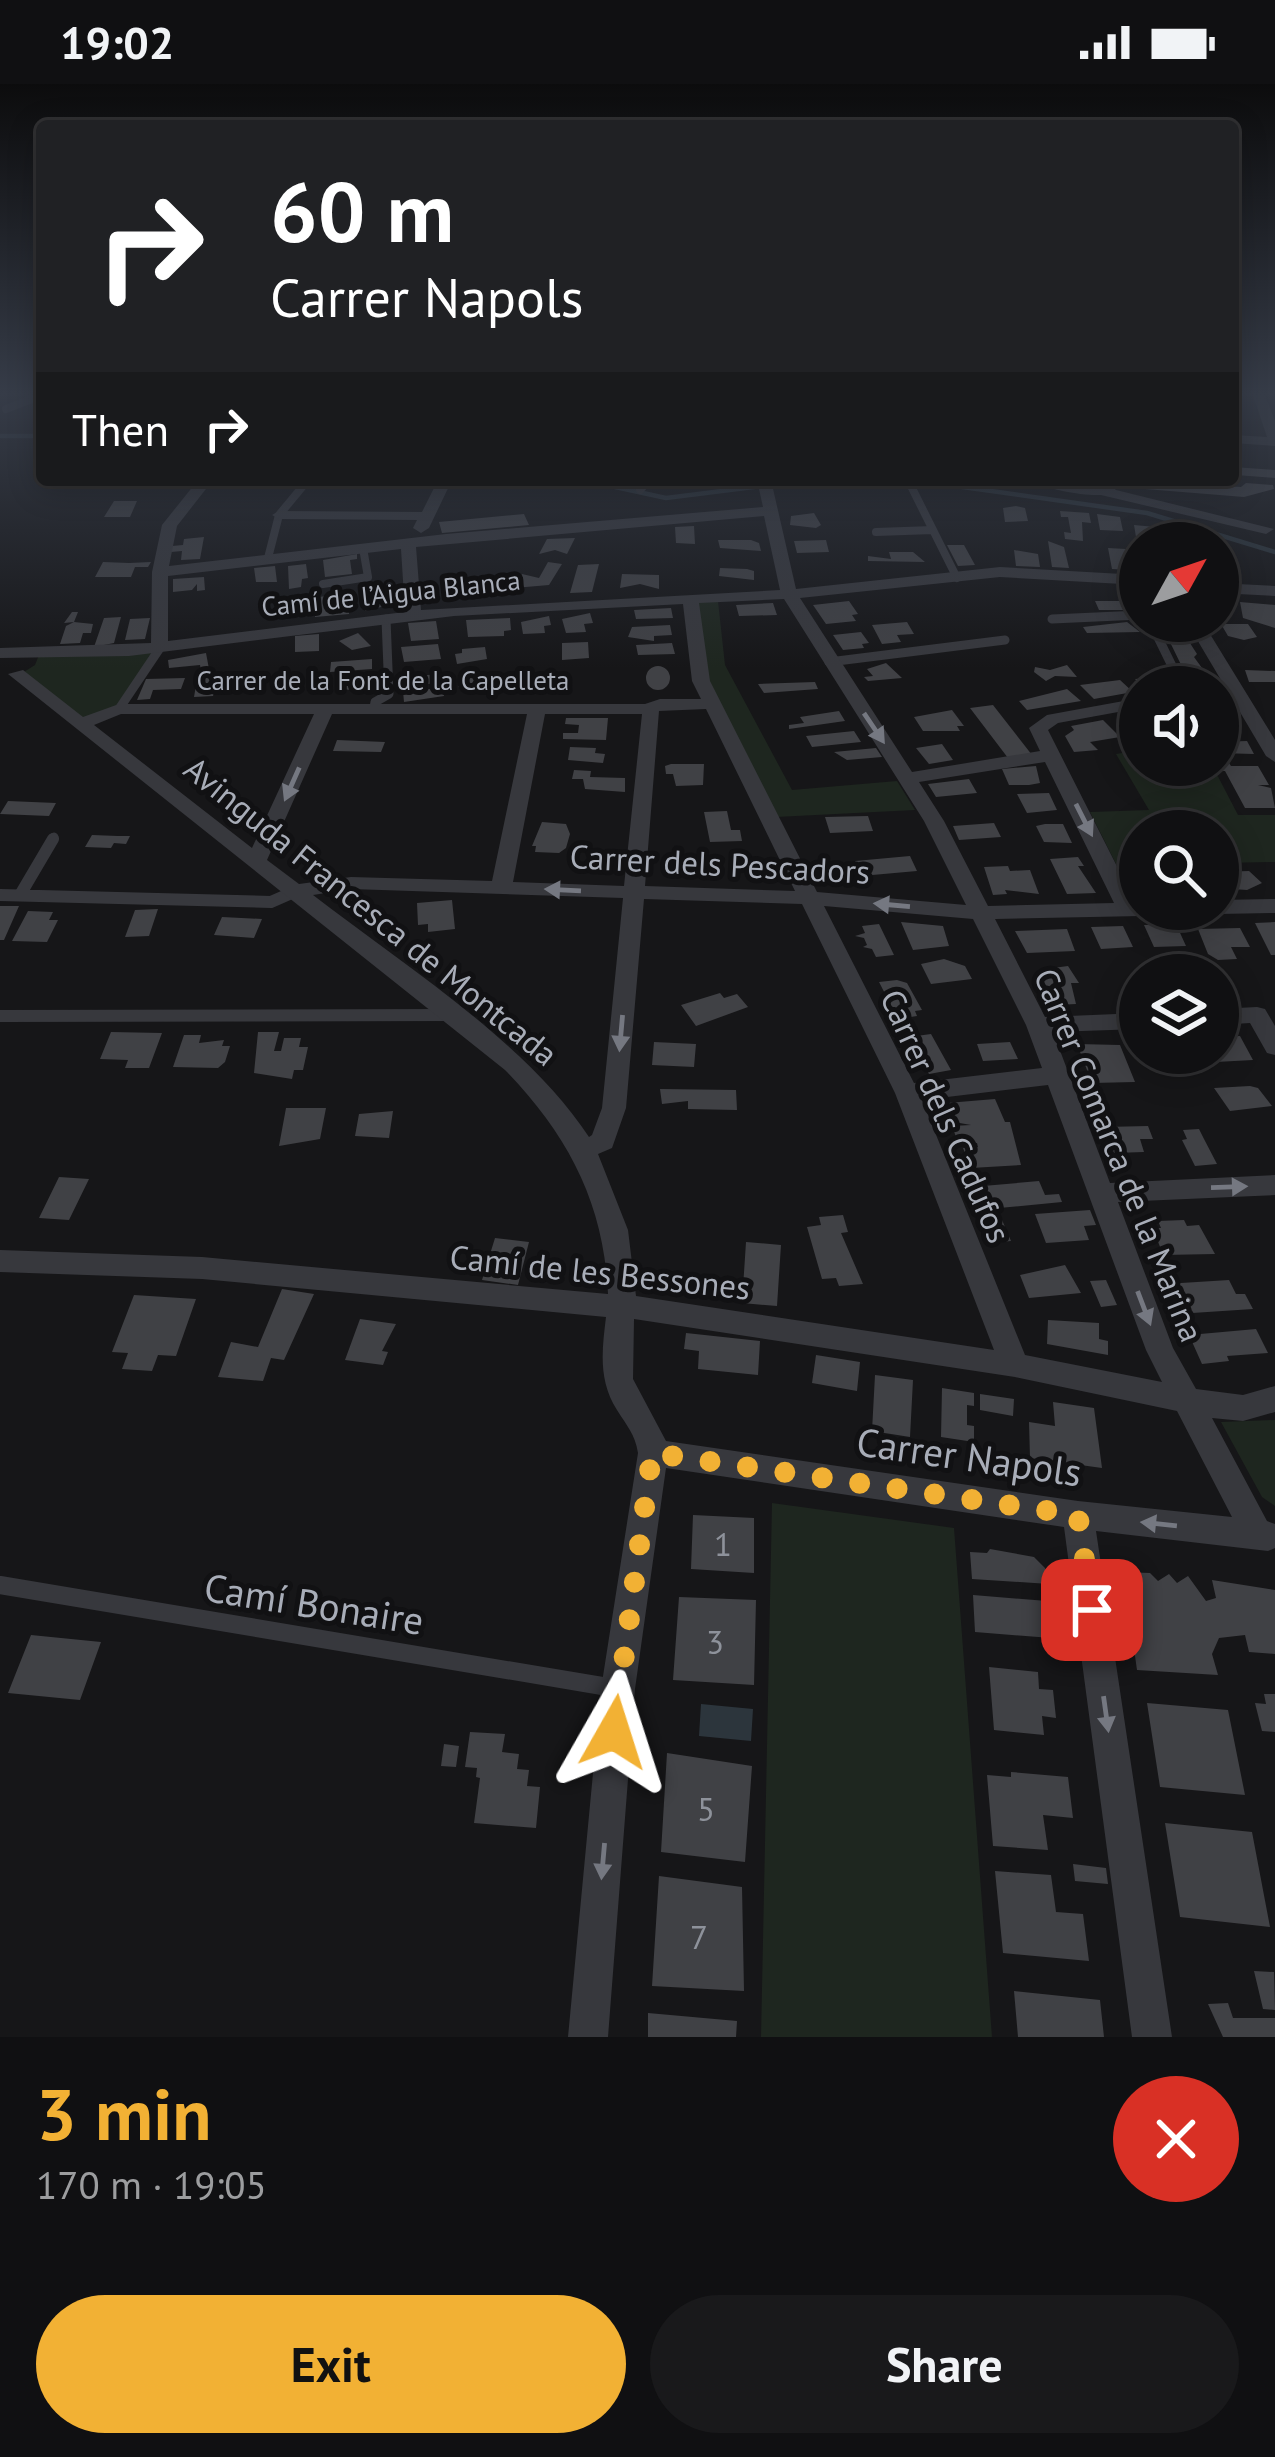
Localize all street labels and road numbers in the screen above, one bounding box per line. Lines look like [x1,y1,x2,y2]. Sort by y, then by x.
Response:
street label: Camí de l’Aigua Blanca [260,563,522,624]
street label: Carrer de la Font de la Capelleta [197,663,569,697]
street label: Avinguda Francesca de Montcada [176,747,567,1075]
street label: Carrer dels Pescadors [569,834,871,893]
street label: Carrer Comarca de la Marina [1025,962,1214,1348]
street label: Carrer dels Cadufos [871,982,1022,1249]
street label: Camí de les Bessones [448,1234,752,1309]
street label: Carrer Napols [853,1416,1085,1498]
street label: Camí Bonaire [201,1561,427,1646]

